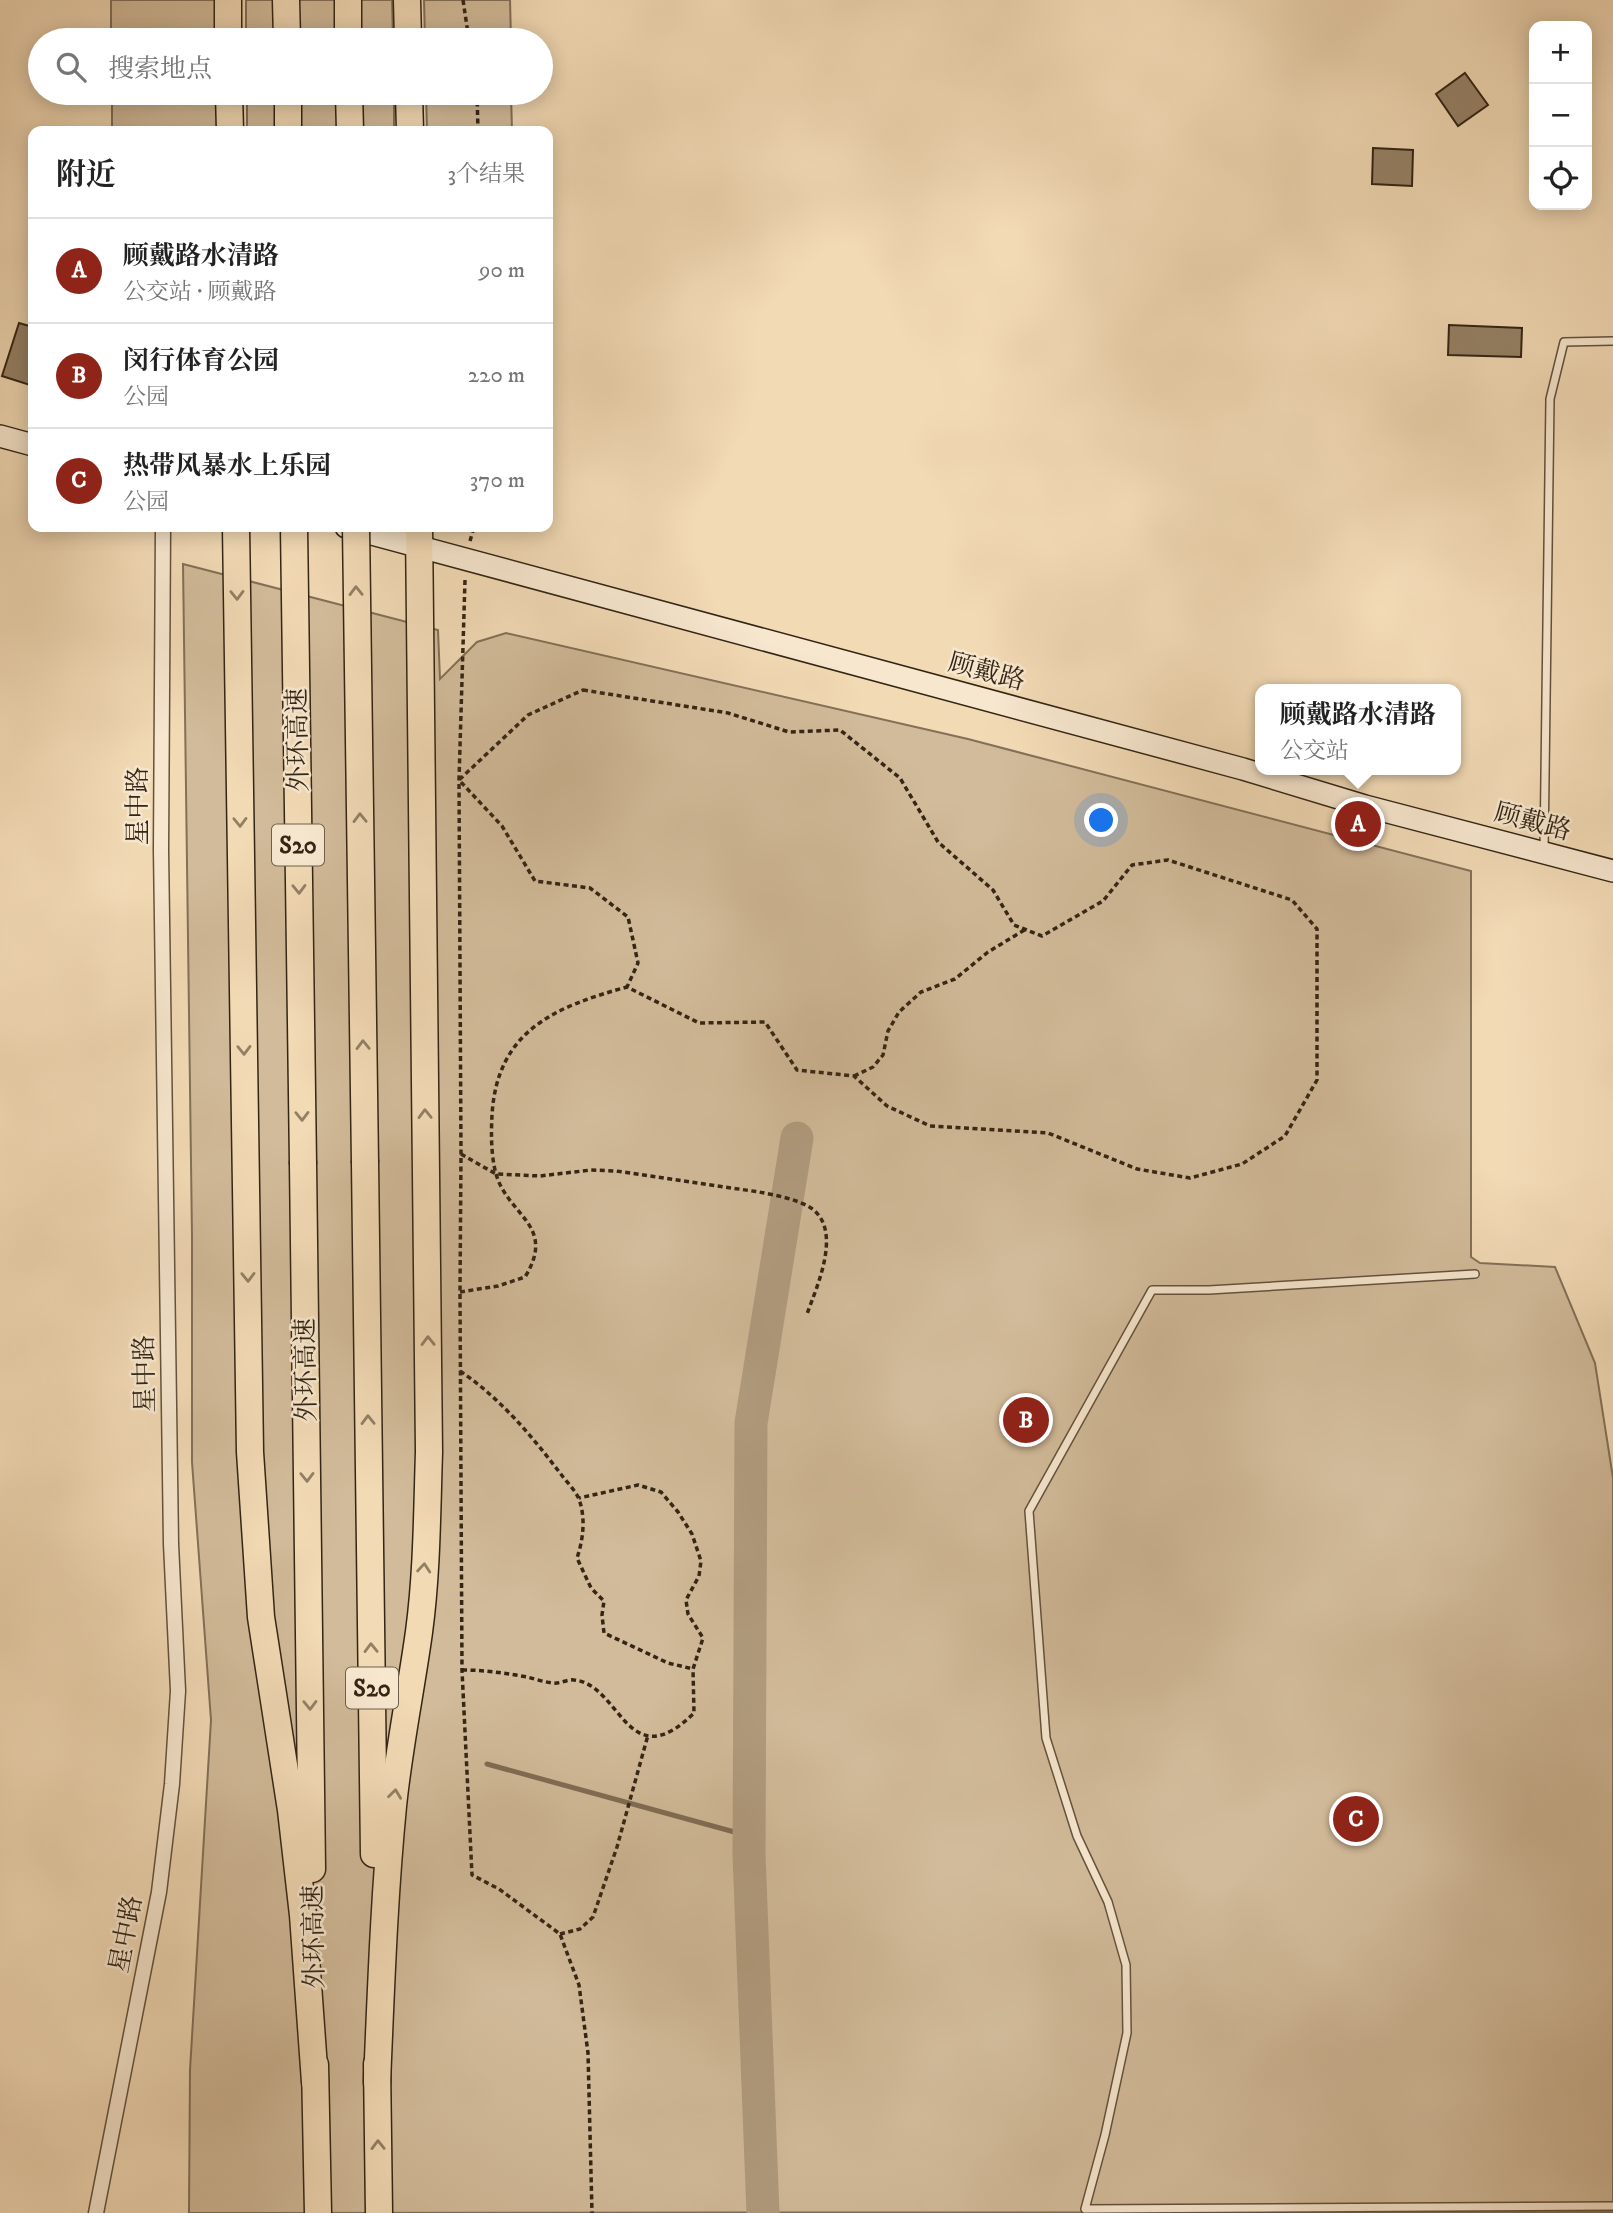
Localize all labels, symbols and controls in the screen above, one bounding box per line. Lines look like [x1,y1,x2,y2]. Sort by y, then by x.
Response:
map controls [1529,21,1592,210]
button: + [1529,21,1592,84]
search box [28,28,553,105]
icon: search [52,48,90,86]
text: 搜索地点 [108,53,212,86]
button: − [1529,84,1592,147]
button: locate [1529,147,1592,210]
text: 附近 [56,157,116,194]
text: 3个结果 [447,160,525,189]
text: 顾戴路水清路 [123,240,279,273]
text: A [72,256,86,285]
text: 90 m [479,256,525,285]
text: 公交站 · 顾戴路 [123,278,276,307]
text: 闵行体育公园 [123,345,279,378]
text: B [72,361,86,390]
text: 220 m [468,361,525,390]
text: 公园 [123,383,169,412]
text: 热带风暴水上乐园 [123,450,331,483]
text: C [71,466,87,495]
text: 370 m [470,466,525,495]
text: 公园 [123,488,169,517]
one-way arrow [349,585,364,596]
one-way arrow [229,590,245,601]
street label: 顾戴路 [945,646,1029,698]
popup [1255,684,1461,775]
street label: 外环高速 [281,688,316,792]
text: 顾戴路水清路 [1280,699,1436,732]
text: 公交站 [1280,737,1349,766]
street label: 星中路 [122,767,155,845]
street label: 顾戴路 [1491,796,1575,848]
pin: A [1335,798,1381,850]
your location [1084,803,1118,837]
one-way arrow [352,812,368,823]
one-way arrow [233,817,248,828]
road number: S20 [272,824,324,866]
one-way arrow [291,884,307,895]
one-way arrow [355,1040,371,1050]
one-way arrow [236,1045,252,1056]
one-way arrow [417,1108,432,1119]
one-way arrow [294,1112,310,1122]
one-way arrow [240,1272,255,1283]
street label: 外环高速 [289,1318,324,1422]
street label: 星中路 [128,1335,163,1413]
one-way arrow [420,1335,436,1346]
pin: B [1003,1394,1049,1446]
one-way arrow [360,1415,376,1425]
one-way arrow [299,1473,315,1483]
one-way arrow [416,1563,431,1574]
one-way arrow [364,1642,379,1653]
road number: S20 [346,1668,398,1708]
one-way arrow [302,1700,318,1711]
one-way arrow [387,1788,402,1800]
pin: C [1333,1793,1379,1845]
street label: 外环高速 [297,1885,332,1989]
street label: 星中路 [103,1893,150,1976]
one-way arrow [370,2139,386,2150]

